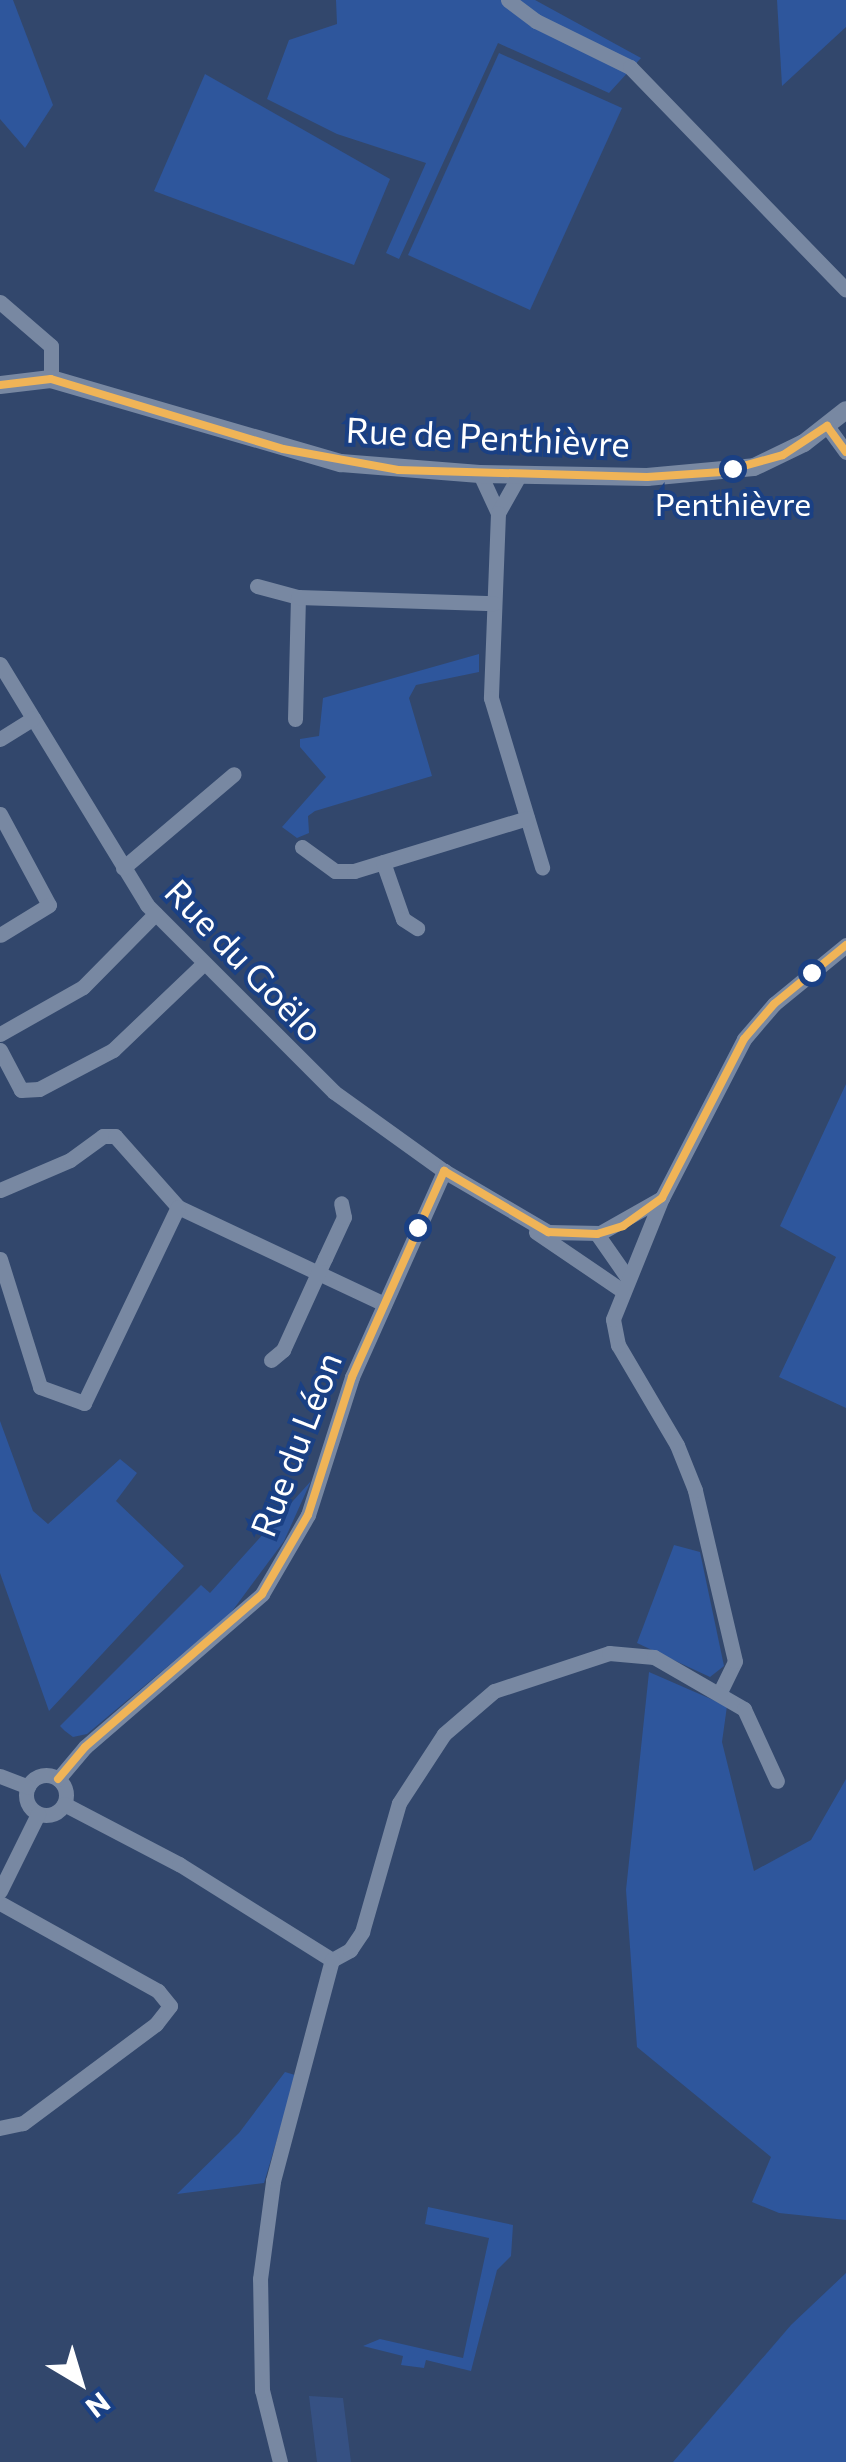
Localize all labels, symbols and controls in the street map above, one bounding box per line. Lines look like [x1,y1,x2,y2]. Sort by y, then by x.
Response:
street label: Rue de Penthièvre [345,408,631,464]
marker: Penthièvre [723,459,743,479]
place label: Penthièvre [655,484,811,522]
street label: Rue du Goëlo [157,870,333,1050]
unlabelled marker [802,963,822,983]
unlabelled marker [408,1218,428,1238]
street label: Rue du Léon [241,1346,349,1542]
north arrow [30,2332,130,2432]
text: N [80,2386,117,2426]

